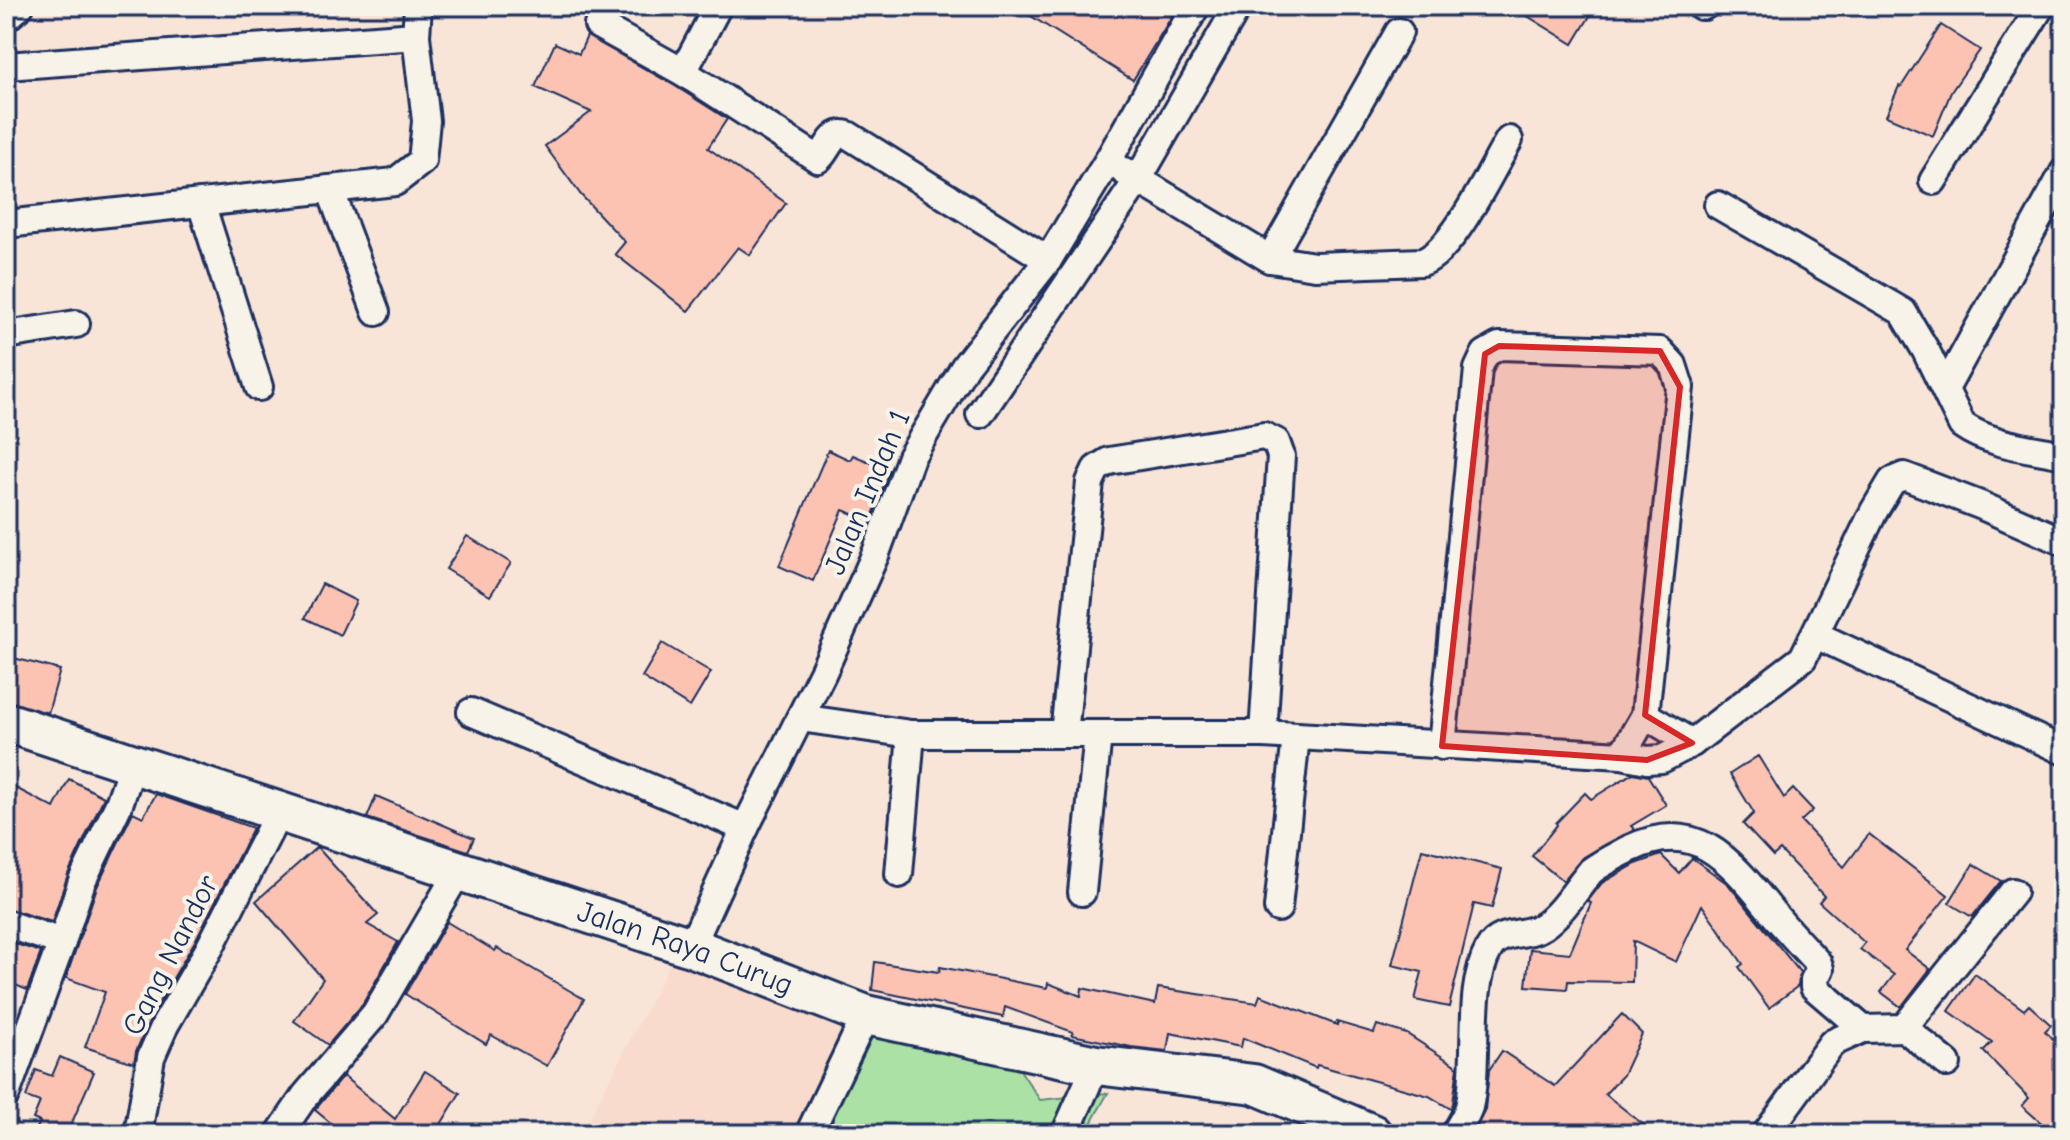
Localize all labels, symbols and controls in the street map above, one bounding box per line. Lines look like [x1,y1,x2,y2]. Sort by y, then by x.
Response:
street label: Jalan Indah 1 [817,405,918,580]
street label: Gang Nandor [115,869,226,1041]
street label: Jalan Raya Curug [573,894,798,1003]

